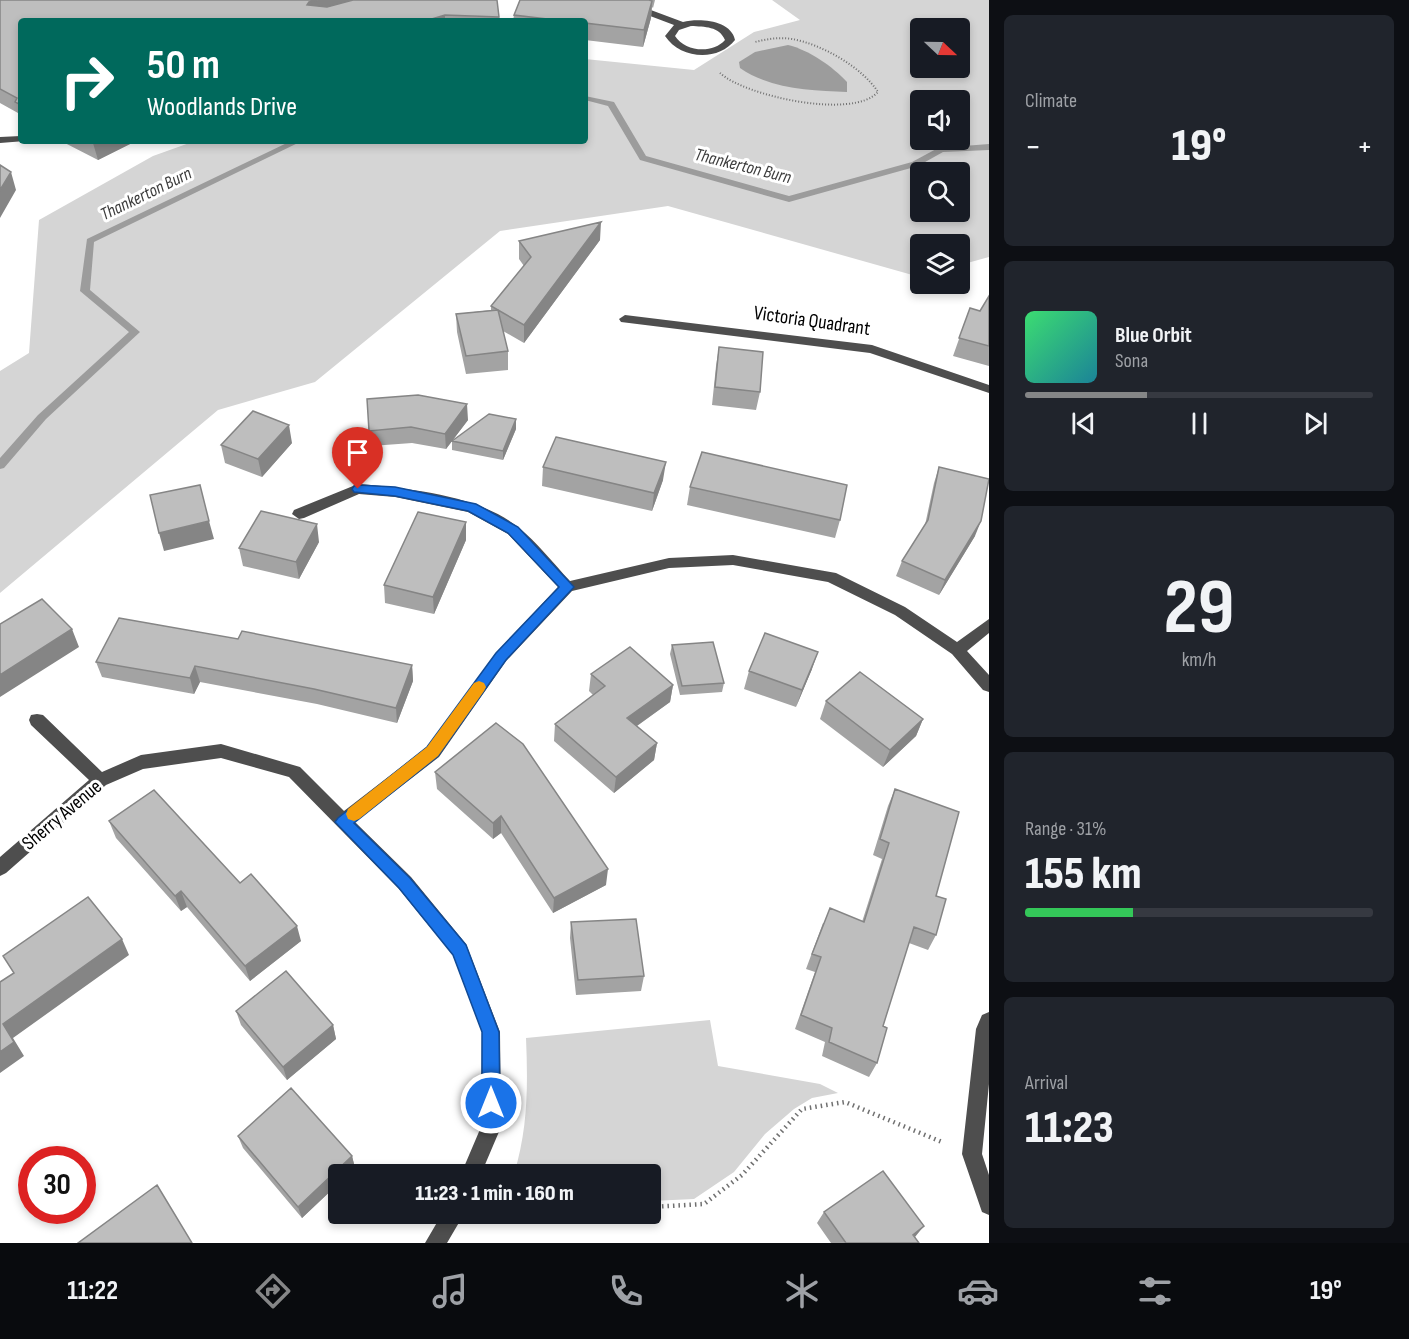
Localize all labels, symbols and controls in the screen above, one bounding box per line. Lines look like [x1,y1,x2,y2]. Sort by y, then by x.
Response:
north arrow [910,18,970,78]
map controls [910,18,970,294]
text: 50 m [147,40,220,91]
icon: right [48,42,126,120]
text: Climate [1025,89,1077,113]
button: sound [910,90,970,150]
text: Woodlands Drive [147,91,297,123]
text: 19° [1172,119,1226,174]
text: − [1025,127,1041,167]
text: + [1357,127,1373,167]
water label: Thankerton Burn [692,144,794,188]
button: search [910,162,970,222]
water label: Thankerton Burn [97,163,195,225]
button: layers [910,234,970,294]
street label: Victoria Quadrant [752,301,872,341]
text: Blue Orbit [1115,322,1192,349]
text: Sona [1115,349,1148,373]
icon: previous [1067,407,1100,440]
icon: pause [1183,407,1216,440]
icon: next [1299,407,1332,440]
pin [332,427,383,489]
icon: arrive [341,436,374,469]
text: 29 [1163,562,1235,655]
text: km/h [1182,648,1216,672]
street label: Sherry Avenue [17,775,107,855]
text: Range · 31% [1025,817,1106,841]
text: 155 km [1025,847,1142,902]
position arrow [459,1071,523,1135]
text: Arrival [1025,1071,1068,1095]
text: 11:23 [1025,1101,1114,1156]
speed limit sign: 30 [18,1146,96,1224]
text: 11:23 · 1 min · 160 m [415,1180,574,1207]
icon: directions [252,1270,294,1312]
icon: music [429,1270,471,1312]
icon: phone [605,1270,647,1312]
icon: climate [781,1270,823,1312]
icon: car [957,1270,999,1312]
icon: filters [1134,1270,1176,1312]
text: 11:22 [67,1275,118,1307]
text: 19° [1310,1275,1342,1307]

